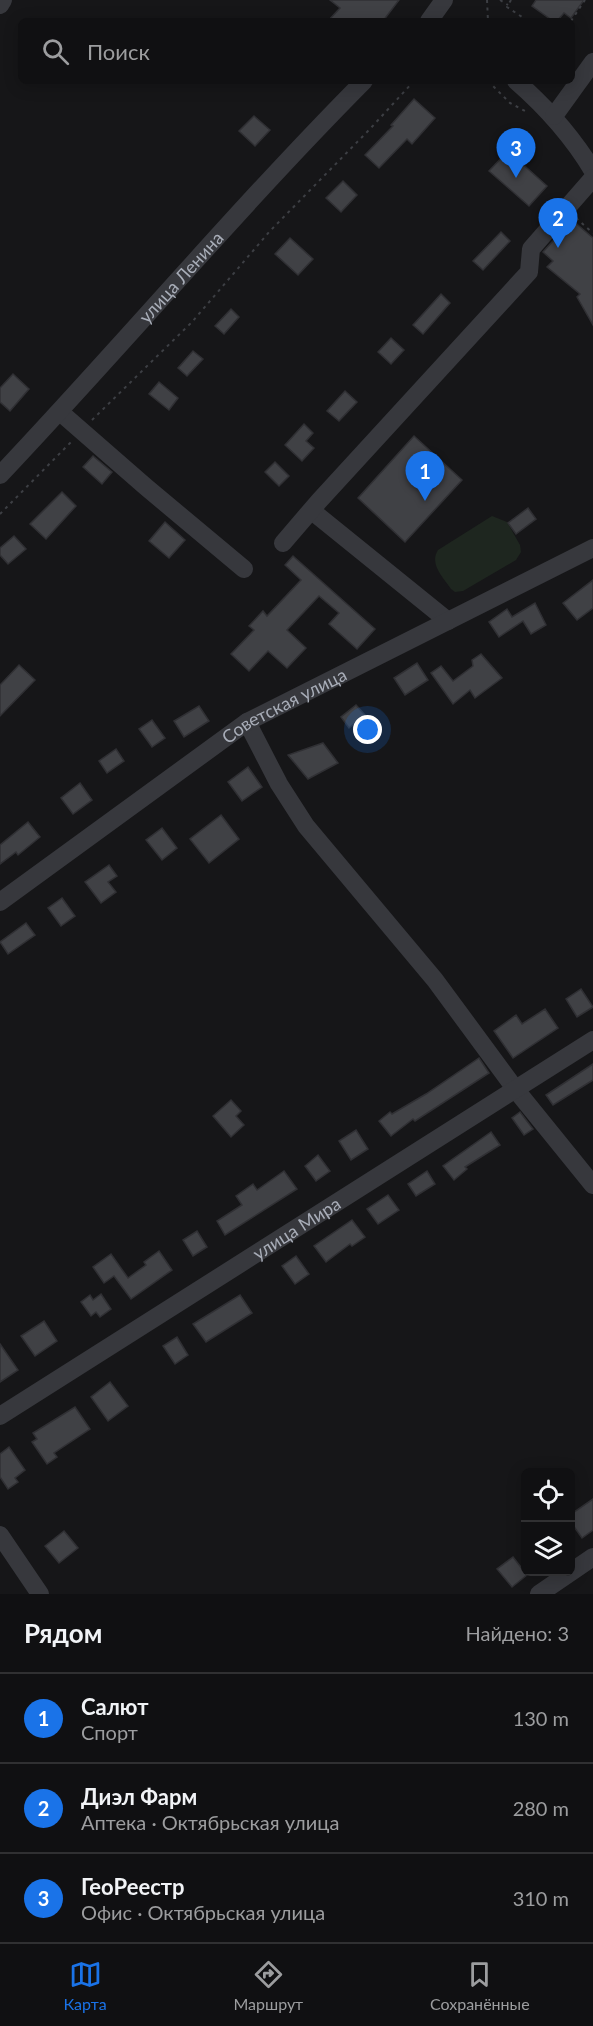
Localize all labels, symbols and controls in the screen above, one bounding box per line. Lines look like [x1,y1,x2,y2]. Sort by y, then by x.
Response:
search box [18,18,575,84]
icon: search [39,35,72,68]
text: Поиск [87,38,150,65]
pin: 3 [496,128,536,178]
pin: 2 [538,198,578,248]
street label: улица Ленина [134,227,228,327]
pin: 1 [406,452,444,501]
street label: Советская улица [217,663,350,748]
your location [353,715,382,744]
street label: улица Мира [248,1192,344,1264]
map controls [521,1468,575,1576]
button: locate [521,1468,575,1522]
button: layers [521,1522,575,1576]
text: Рядом [24,1617,102,1649]
text: Найдено: 3 [466,1621,569,1645]
text: Салют [81,1693,149,1720]
text: 1 [38,1706,49,1730]
text: 130 m [513,1706,569,1730]
text: Спорт [81,1720,138,1744]
text: Диэл Фарм [81,1783,197,1810]
text: 2 [38,1796,49,1820]
text: 280 m [513,1796,569,1820]
text: Аптека · Октябрьская улица [81,1810,339,1834]
text: ГеоРеестр [81,1873,185,1900]
text: 3 [38,1886,49,1910]
text: 310 m [513,1886,569,1910]
text: Офис · Октябрьская улица [81,1900,325,1924]
tab: Карта [63,1958,107,2013]
tab: Маршрут [233,1958,303,2013]
tab: Сохранённые [430,1958,530,2013]

